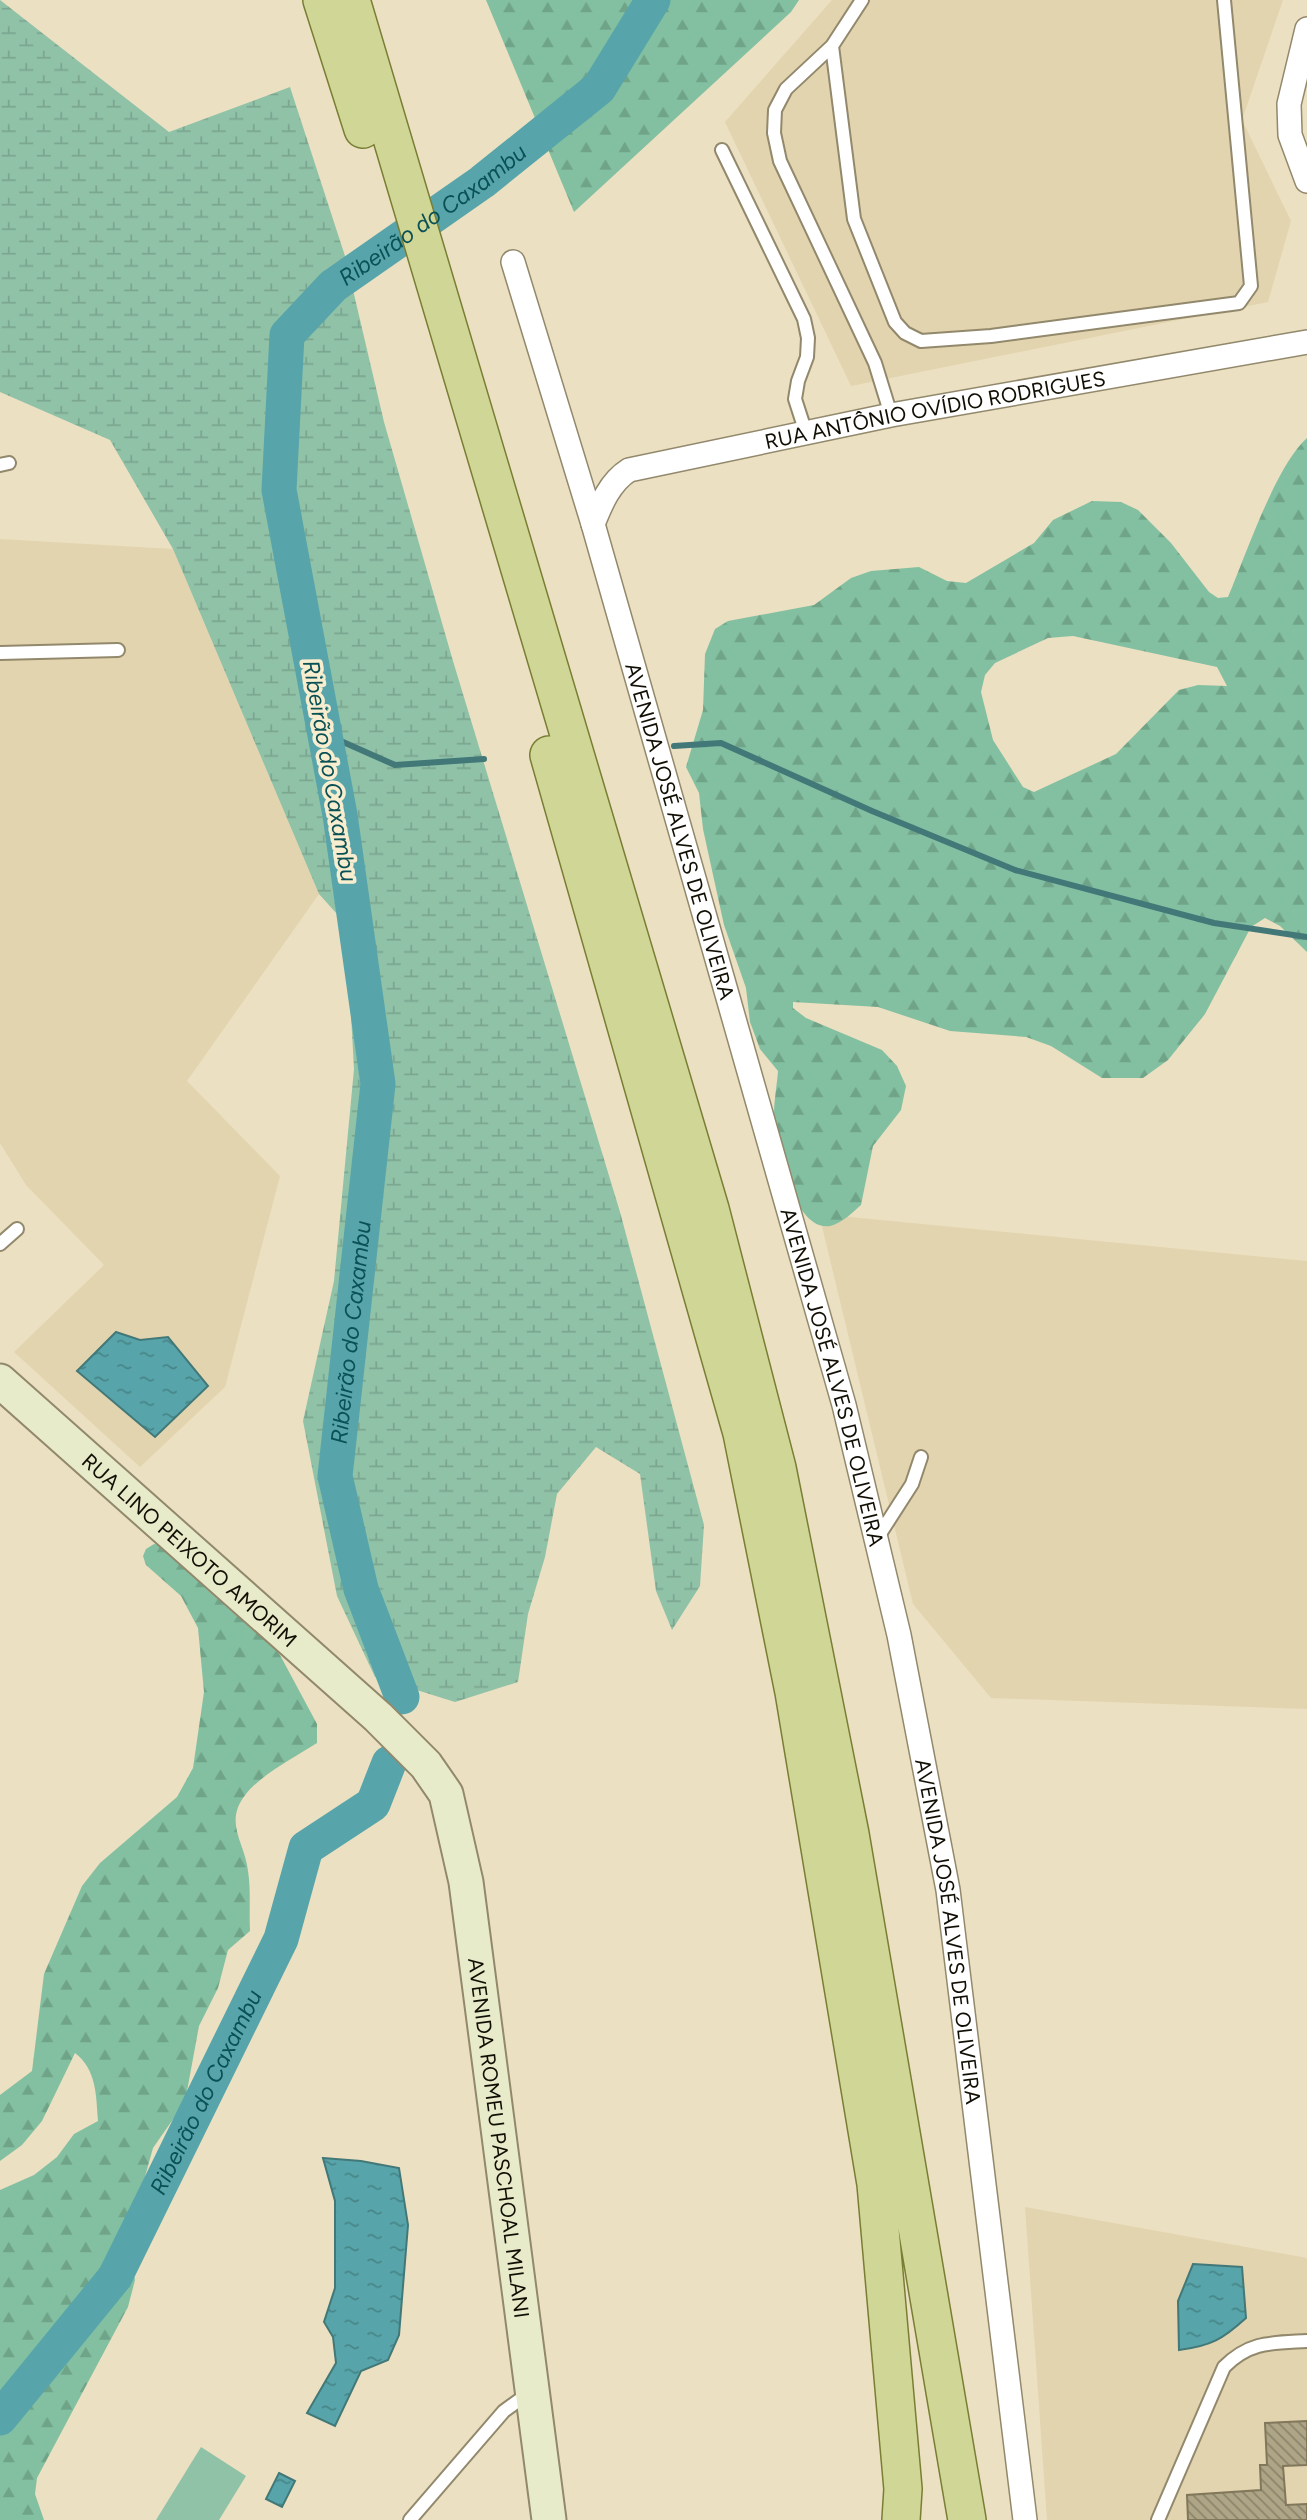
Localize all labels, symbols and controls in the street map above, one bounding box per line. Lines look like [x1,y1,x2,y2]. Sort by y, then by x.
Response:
water label: Ribeirão do Caxambu [333,138,532,292]
street label: RUA ANTÔNIO OVÍDIO RODRIGUES [762,365,1107,454]
water label: Ribeirão do Caxambu [297,658,363,884]
street label: AVENIDA JOSÉ ALVES DE OLIVEIRA [621,660,740,1002]
street label: AVENIDA JOSÉ ALVES DE OLIVEIRA [776,1205,890,1549]
water label: Ribeirão do Caxambu [325,1219,377,1446]
street label: RUA LINO PEIXOTO AMORIM [77,1448,302,1652]
street label: AVENIDA JOSÉ ALVES DE OLIVEIRA [910,1756,987,2105]
street label: AVENIDA ROMEU PASCHOAL MILANI [463,1956,535,2319]
water label: Ribeirão do Caxambu [144,1985,268,2199]

